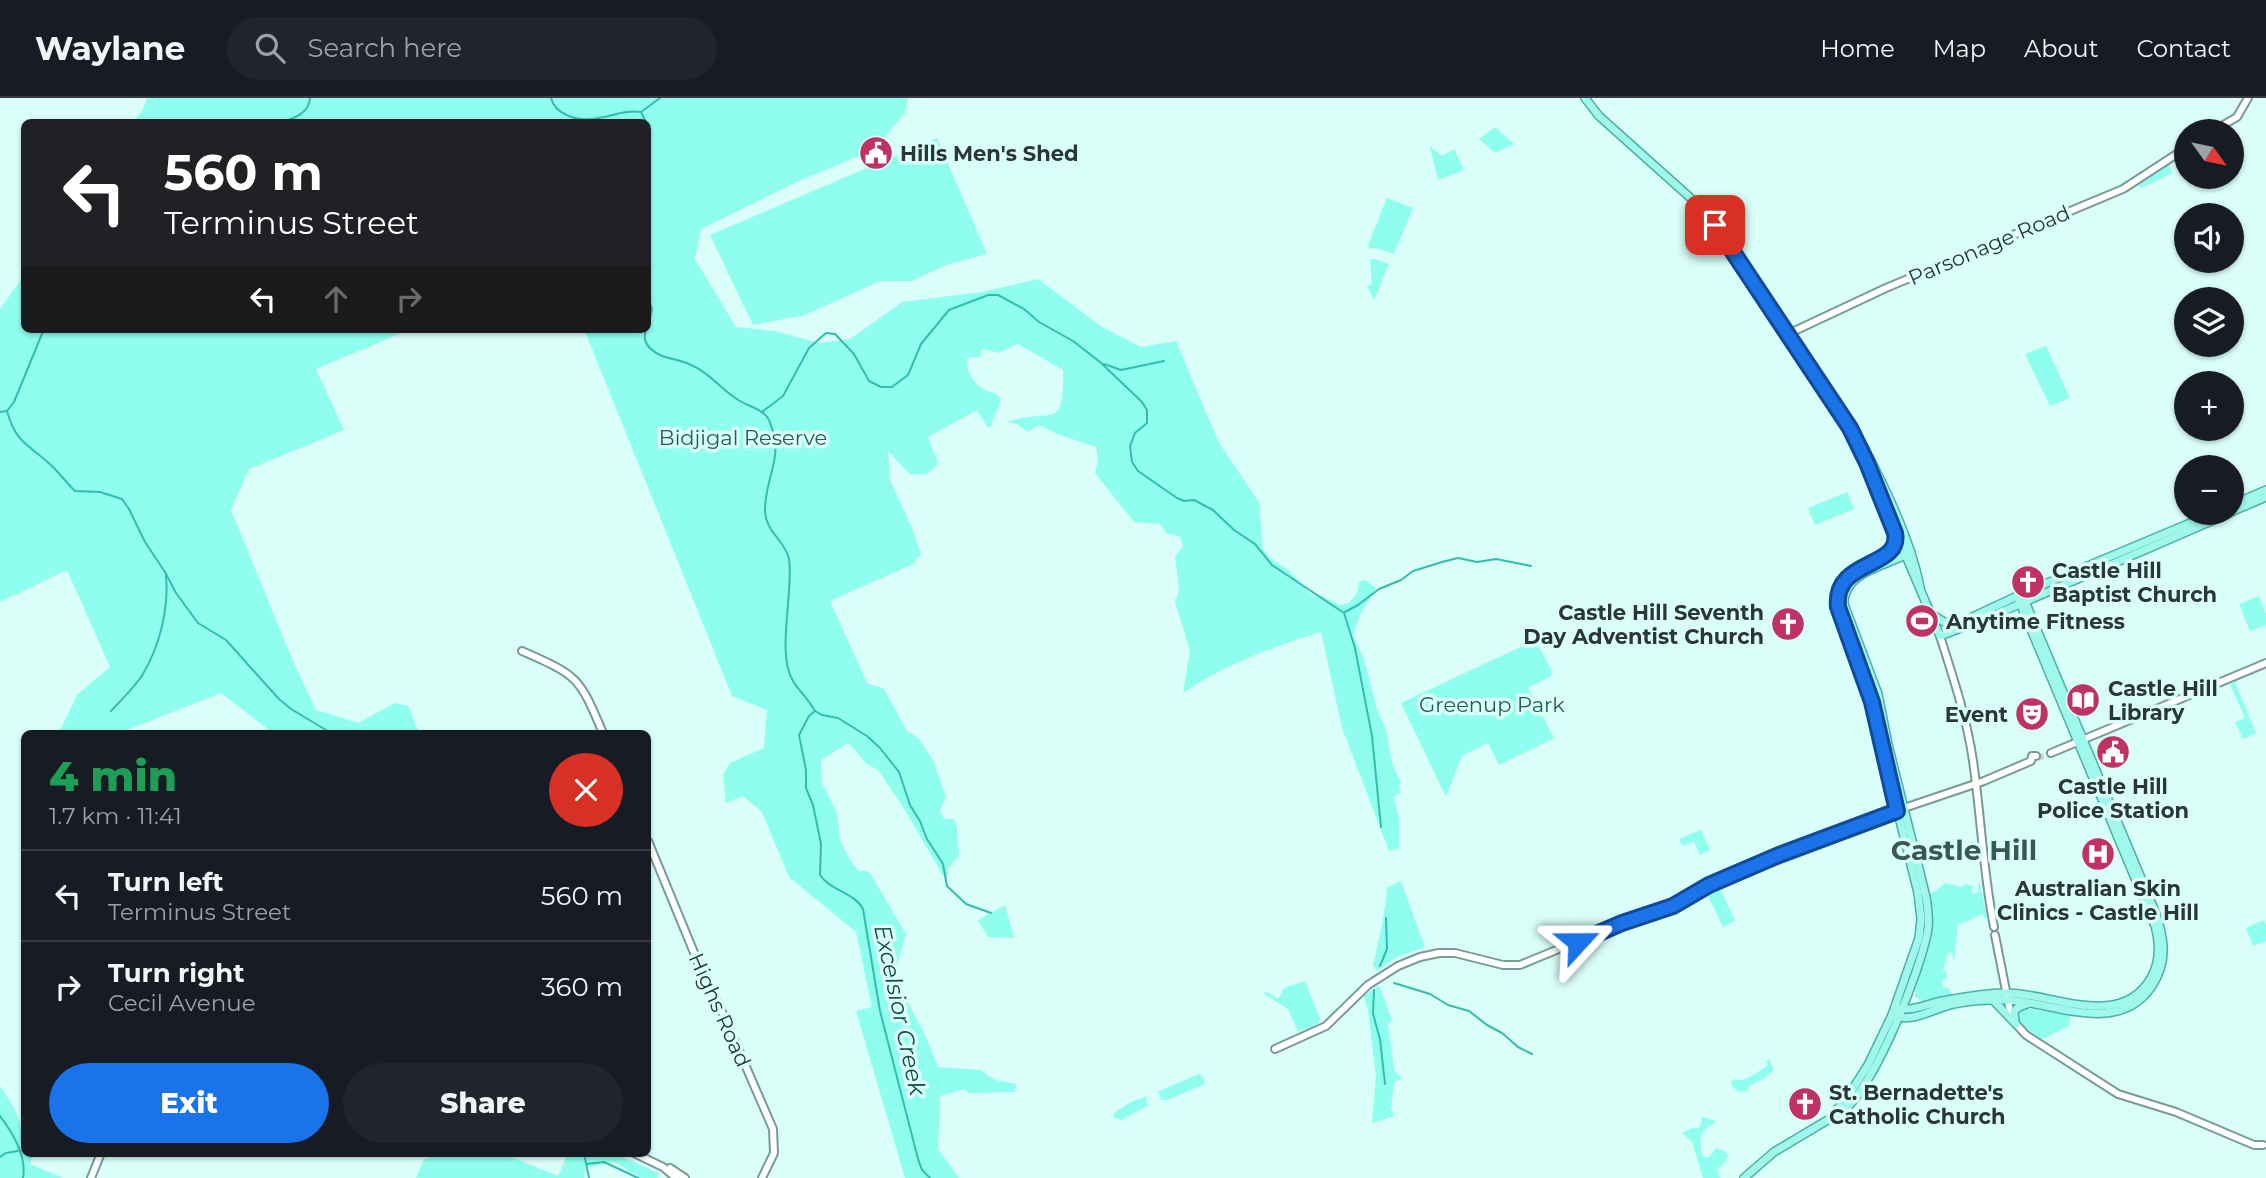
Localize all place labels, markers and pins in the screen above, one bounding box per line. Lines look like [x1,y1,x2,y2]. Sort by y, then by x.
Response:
public building icon: Hills Men's Shed [857,134,895,172]
place label: Hills Men's Shed [900,141,1079,166]
pin [1685,195,1745,255]
place label: Castle Hill Baptist Church [2052,558,2217,607]
church icon: Castle Hill Baptist Church [2009,563,2047,601]
place label: Castle Hill Seventh Day Adventist Church [1523,600,1764,649]
sports icon: Anytime Fitness [1903,602,1941,640]
church icon: Castle Hill Seventh Day Adventist Church [1769,605,1807,643]
place label: Anytime Fitness [1945,609,2125,634]
place label: Castle Hill Library [2108,676,2218,725]
library icon: Castle Hill Library [2064,681,2102,719]
theatre icon: Event [2013,695,2051,733]
place label: Event [1945,702,2008,727]
public building icon: Castle Hill Police Station [2094,733,2132,771]
place label: Castle Hill Police Station [2037,774,2189,823]
hospital icon: Australian Skin Clinics - Castle Hill [2079,835,2117,873]
place label: Australian Skin Clinics - Castle Hill [1997,876,2199,925]
place label: St. Bernadette's Catholic Church [1829,1080,2005,1129]
church icon: St. Bernadette's Catholic Church [1786,1085,1824,1123]

